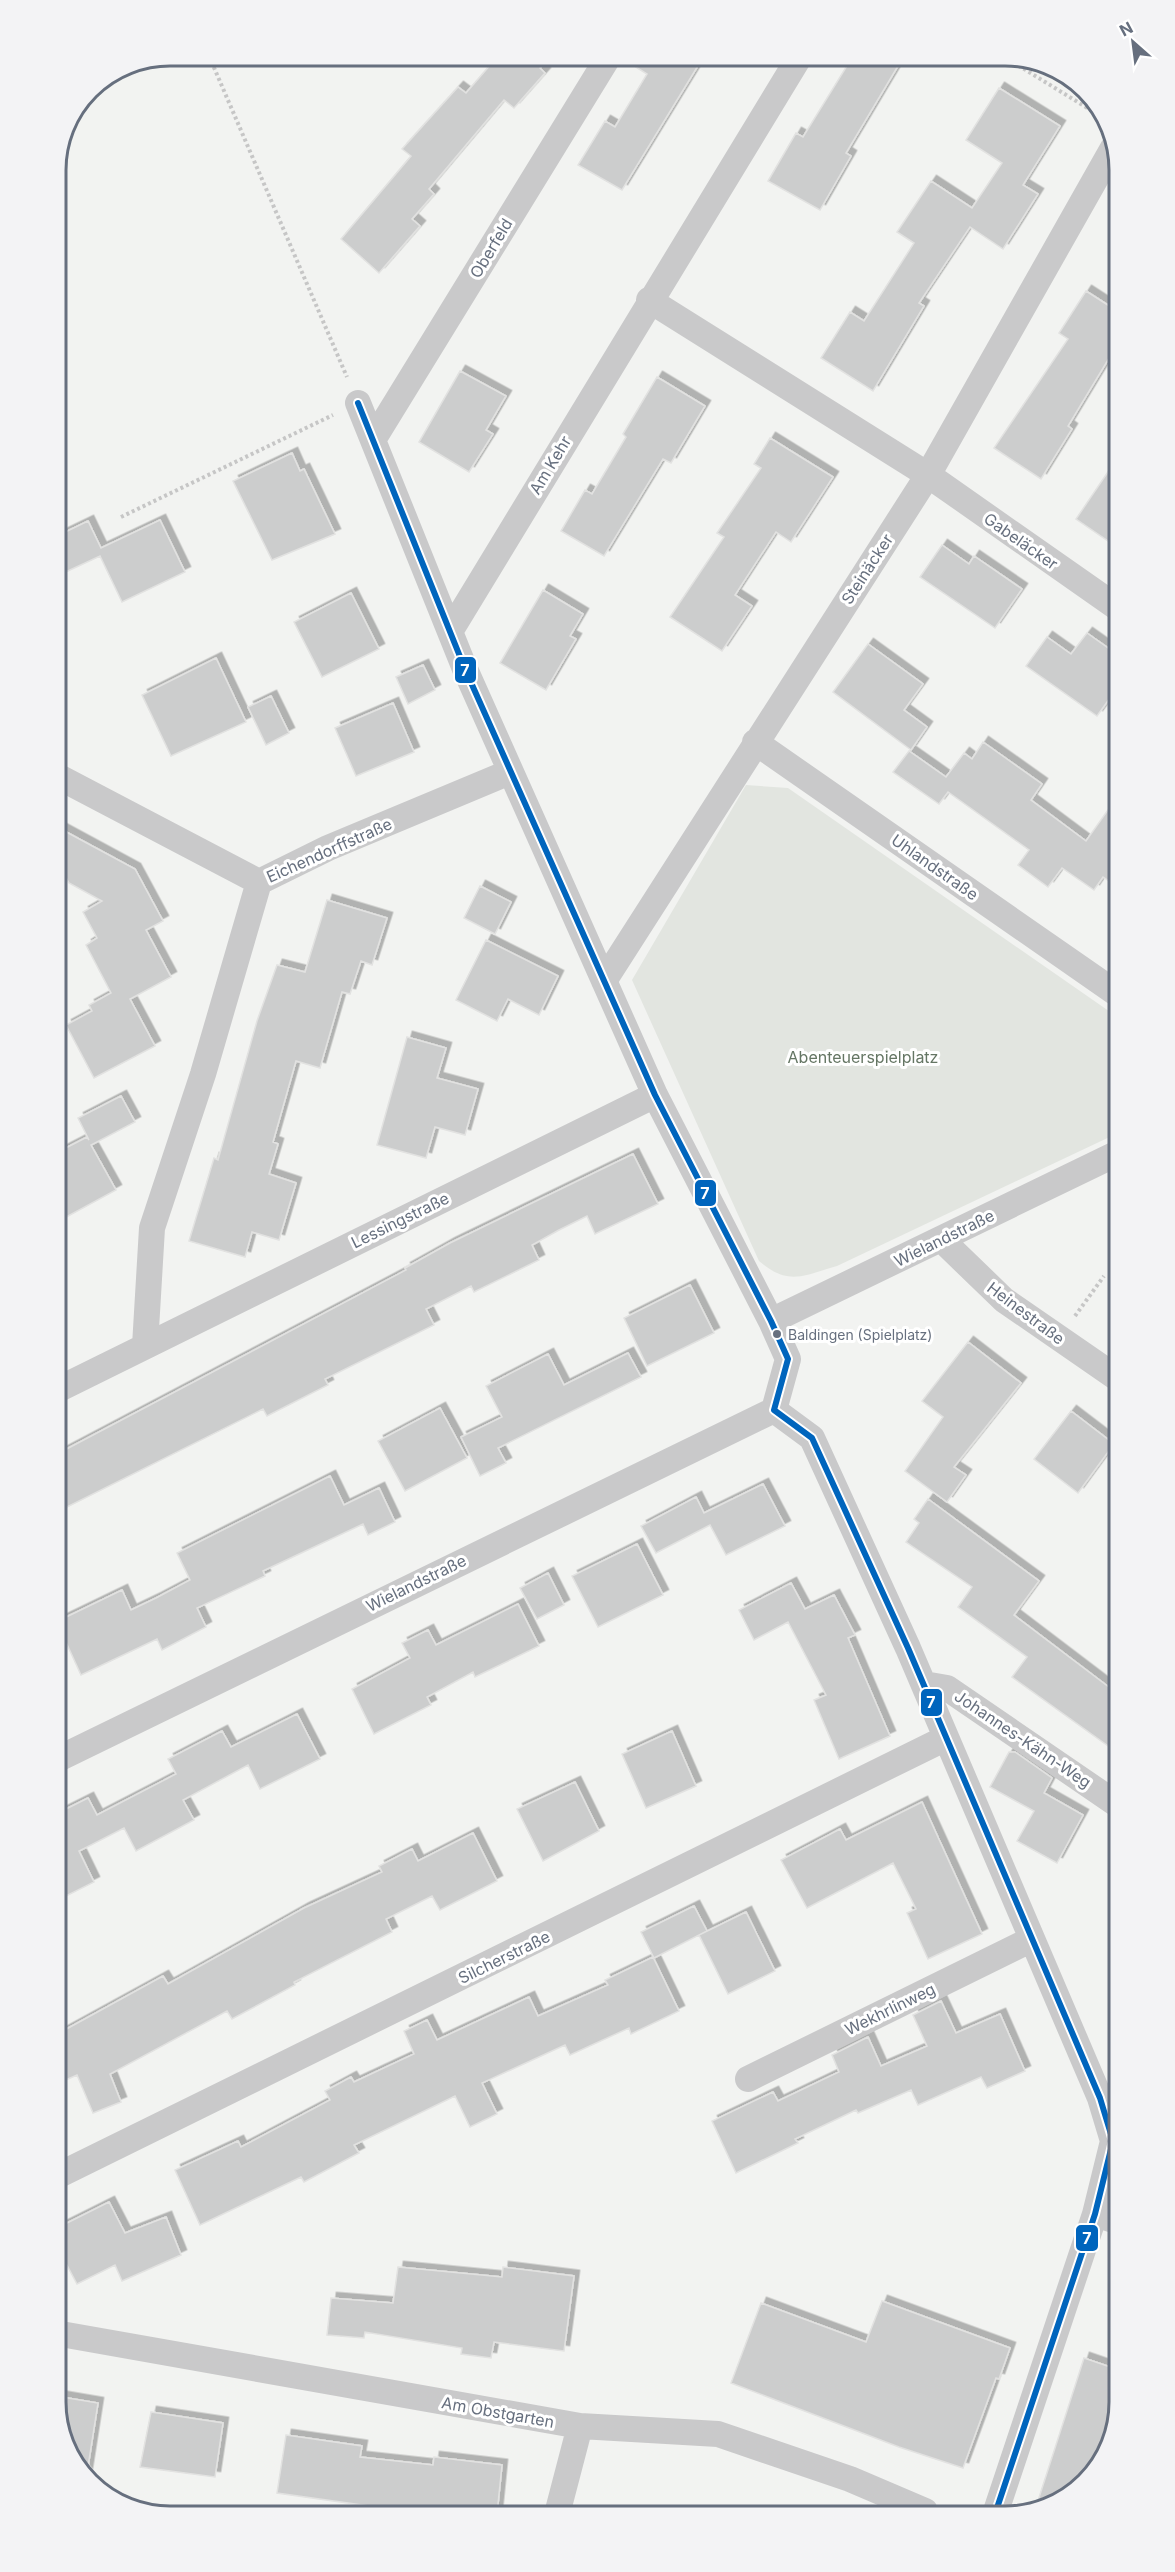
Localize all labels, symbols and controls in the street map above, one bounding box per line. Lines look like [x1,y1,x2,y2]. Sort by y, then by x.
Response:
north arrow [1103,12,1163,72]
text: N [1116,17,1136,40]
street label: Oberfeld [465,215,517,281]
street label: Am Kehr [525,432,575,498]
street label: Gabeläcker [980,508,1062,574]
street label: Steinäcker [837,530,897,608]
line badge: 7 [454,656,477,684]
text: 7 [460,660,470,680]
street label: Eichendorffstraße [263,813,395,887]
street label: Uhlandstraße [888,830,982,904]
park label: Abenteuerspielplatz [788,1047,938,1067]
line badge: 7 [694,1179,717,1207]
text: 7 [700,1183,710,1203]
street label: Lessingstraße [348,1188,452,1252]
street label: Wielandstraße [891,1205,997,1271]
street label: Heinestraße [983,1277,1069,1349]
place label: Baldingen (Spielplatz) [788,1326,932,1343]
marker: Baldingen (Spielplatz) [771,1328,783,1340]
street label: Wielandstraße [363,1550,469,1616]
street label: Johannes-Kähn-Weg [951,1686,1095,1792]
line badge: 7 [920,1688,943,1717]
text: 7 [926,1692,936,1712]
street label: Silcherstraße [455,1926,553,1988]
street label: Wekhrlinweg [842,1979,938,2039]
line badge: 7 [1075,2224,1099,2252]
text: 7 [1082,2228,1092,2248]
street label: Am Obstgarten [440,2392,556,2432]

